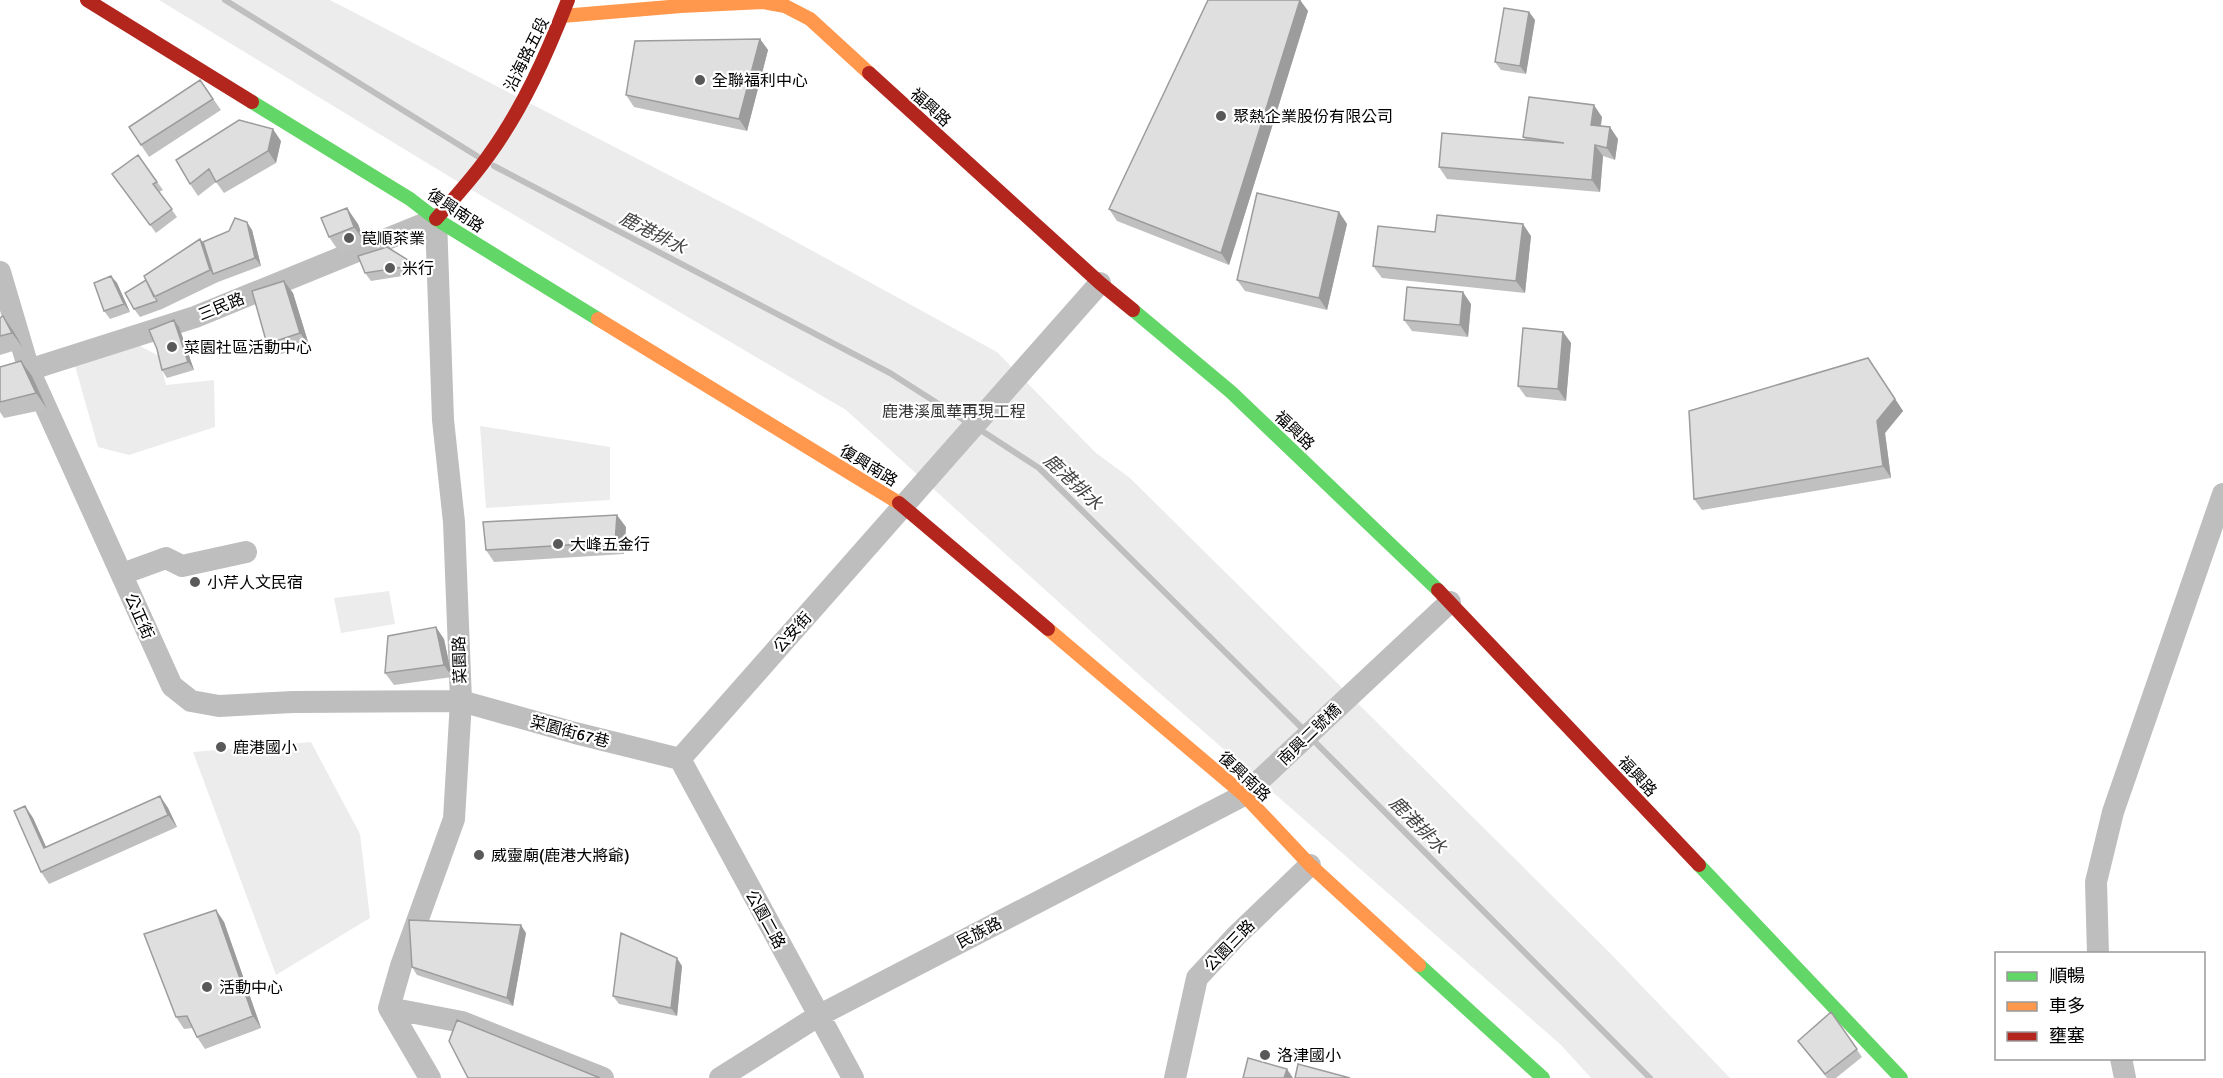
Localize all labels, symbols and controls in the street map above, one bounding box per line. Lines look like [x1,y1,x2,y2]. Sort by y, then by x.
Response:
street label: 沿海路五段 [500,14,553,95]
place label: 全聯福利中心 [712,71,808,91]
marker: 全聯福利中心 [693,73,707,87]
street label: 福興路 [906,84,955,131]
place label: 聚熱企業股份有限公司 [1233,107,1393,127]
marker: 聚熱企業股份有限公司 [1214,109,1228,123]
street label: 復興南路 [423,185,488,237]
water label: 鹿港排水 [616,207,691,260]
place label: 苠順茶業 [361,229,425,249]
marker: 苠順茶業 [342,231,356,245]
place label: 米行 [402,259,434,279]
marker: 米行 [383,261,397,275]
street label: 三民路 [195,289,247,325]
place label: 菜園社區活動中心 [184,338,312,358]
marker: 菜園社區活動中心 [165,340,179,354]
park label: 鹿港溪風華再現工程 [882,402,1026,422]
street label: 福興路 [1270,407,1319,455]
street label: 復興南路 [836,441,901,491]
water label: 鹿港排水 [1039,449,1108,515]
place label: 大峰五金行 [570,535,650,555]
marker: 大峰五金行 [551,537,565,551]
place label: 小芹人文民宿 [207,573,303,593]
marker: 小芹人文民宿 [188,575,202,589]
street label: 公正街 [120,590,158,642]
street label: 公安街 [769,608,816,657]
street label: 菜園路 [449,636,471,684]
street label: 南興二號橋 [1274,700,1345,770]
street label: 菜園街67巷 [528,712,612,752]
place label: 鹿港國小 [233,738,297,758]
marker: 鹿港國小 [214,740,228,754]
street label: 復興南路 [1214,748,1275,806]
street label: 福興路 [1614,752,1661,801]
water label: 鹿港排水 [1385,792,1452,859]
place label: 威靈廟(鹿港大將爺) [491,846,630,866]
marker: 威靈廟(鹿港大將爺) [472,848,486,862]
street label: 公園二路 [741,887,789,952]
street label: 民族路 [954,913,1005,953]
street label: 公園三路 [1200,916,1259,976]
legend [1995,952,2205,1060]
text: 順暢 [2049,965,2085,987]
place label: 活動中心 [219,978,283,998]
marker: 活動中心 [200,980,214,994]
text: 車多 [2049,995,2085,1017]
text: 壅塞 [2049,1025,2085,1047]
place label: 洛津國小 [1277,1046,1341,1066]
marker: 洛津國小 [1258,1048,1272,1062]

